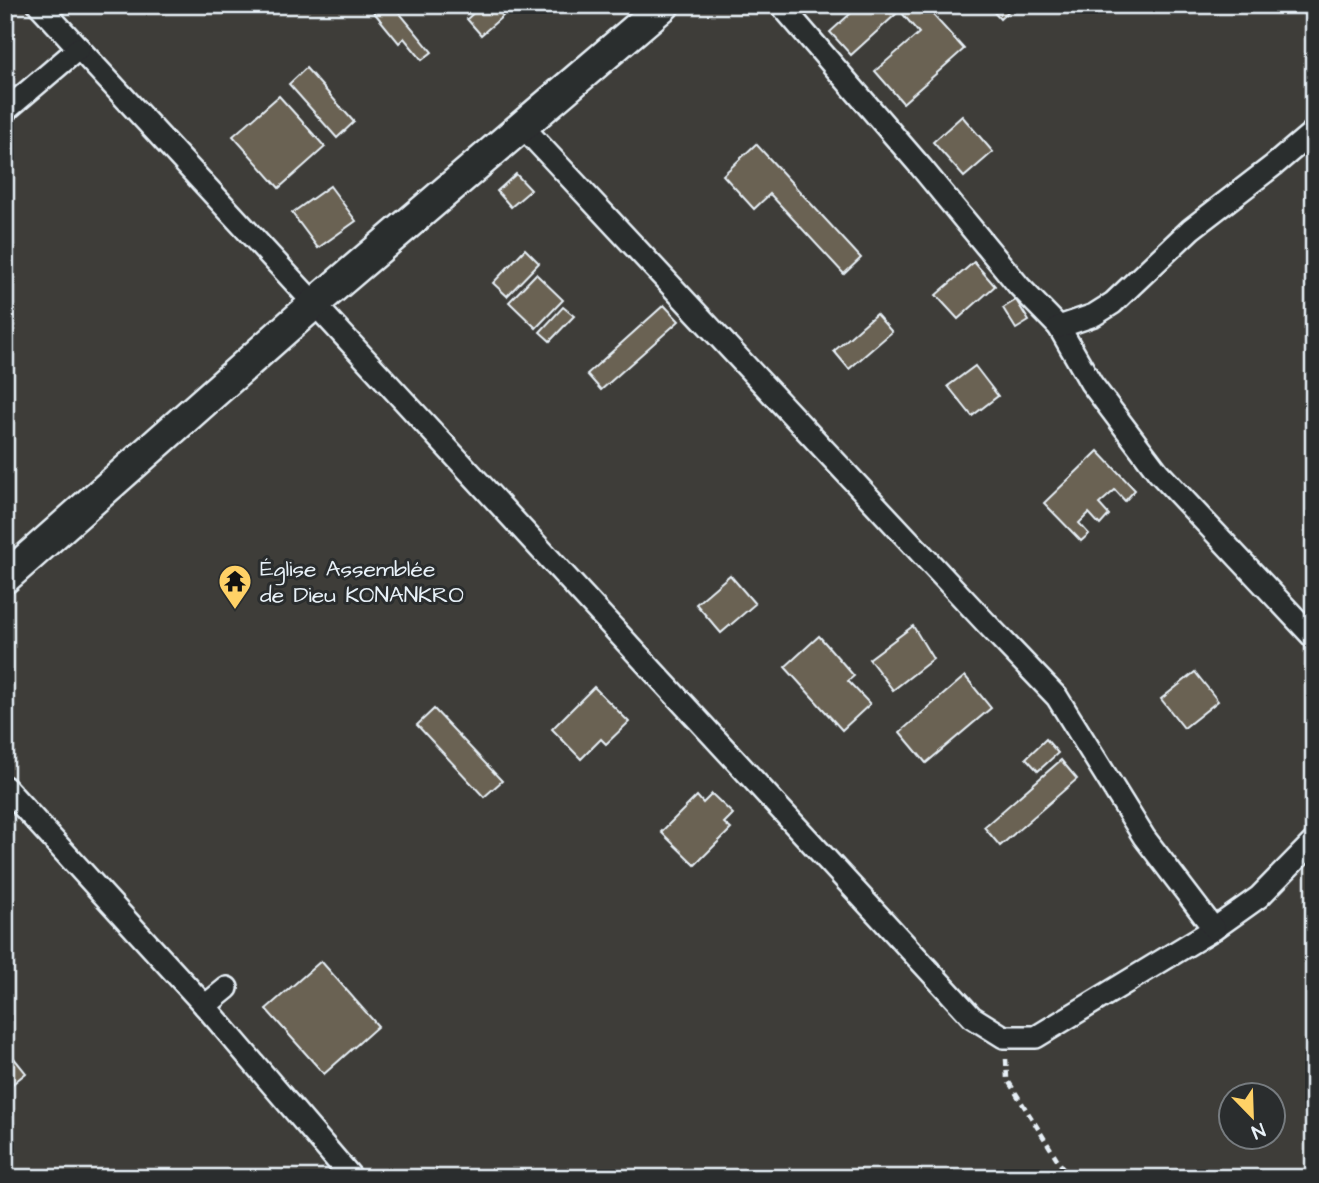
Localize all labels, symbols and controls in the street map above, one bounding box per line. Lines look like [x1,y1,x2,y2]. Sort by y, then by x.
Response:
place label: Église Assemblée de Dieu KONANKRO [260,553,464,611]
temple icon: Église Assemblée de Dieu KONANKRO [216,562,254,611]
north arrow [1218,1082,1288,1152]
text: N [1247,1116,1269,1145]

